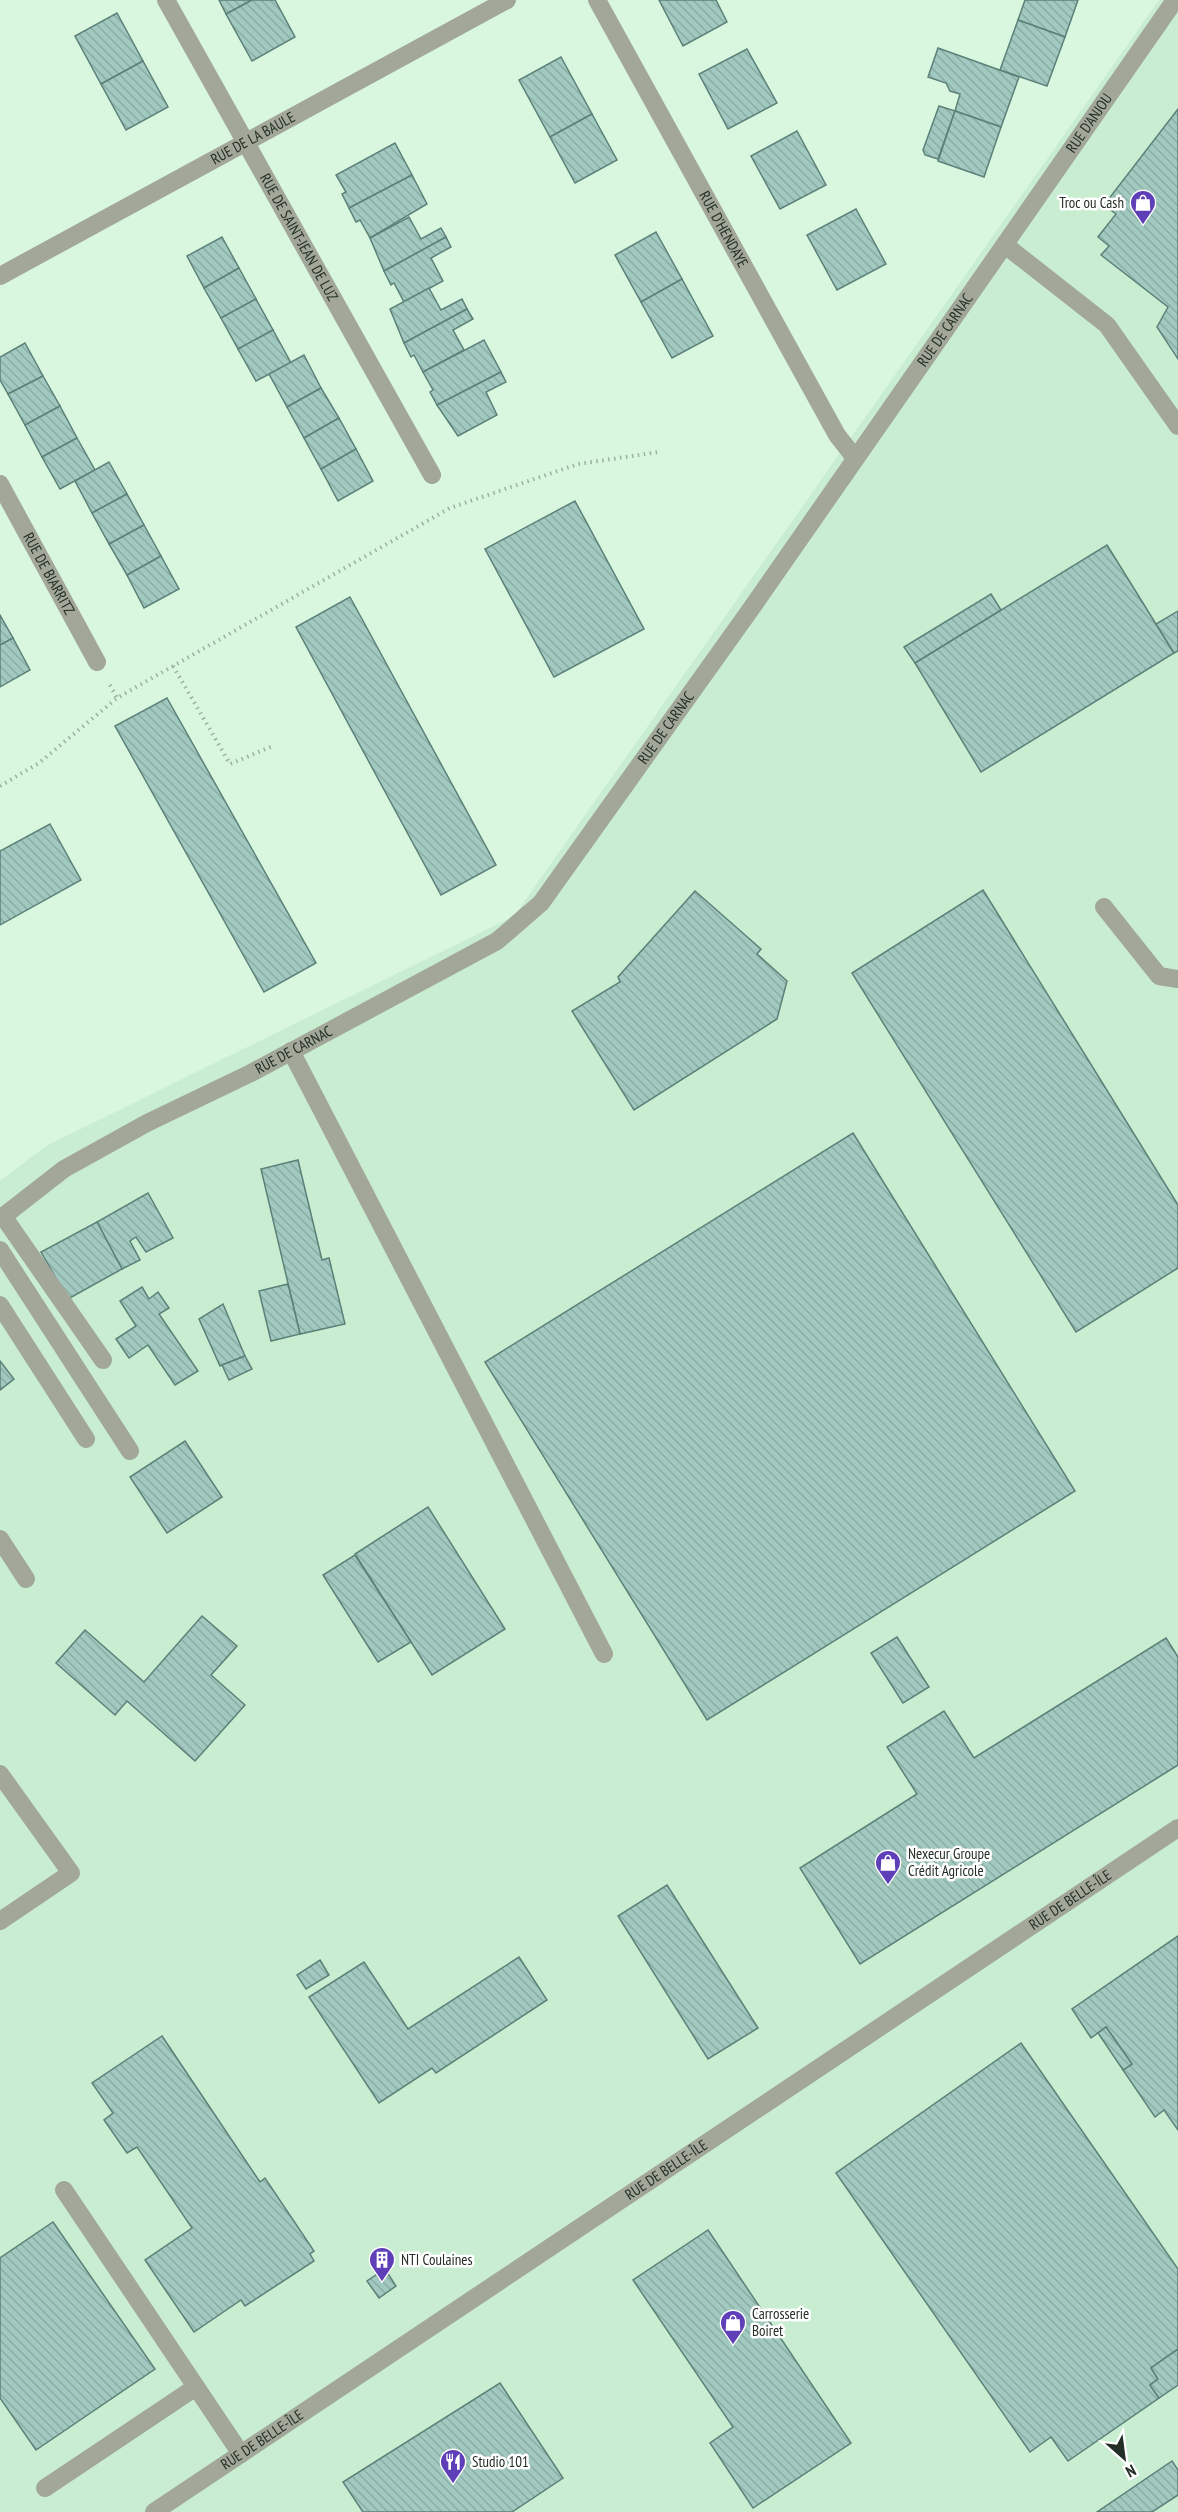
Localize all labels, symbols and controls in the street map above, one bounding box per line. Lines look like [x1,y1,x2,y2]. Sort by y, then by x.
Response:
street label: RUE D'ANJOU [1061,90,1116,156]
street label: RUE DE LA BAULE [207,107,298,168]
street label: RUE DE SAINT-JEAN DE LUZ [256,170,343,305]
street label: RUE D'HENDAYE [695,188,753,271]
shop icon: Troc ou Cash [1128,188,1158,226]
place label: Troc ou Cash [1059,193,1124,212]
street label: RUE DE CARNAC [913,289,977,370]
street label: RUE DE BIARRITZ [19,529,79,618]
street label: RUE DE CARNAC [633,687,698,768]
street label: RUE DE CARNAC [252,1021,335,1078]
place label: Nexecur Groupe Crédit Agricole [908,1844,990,1880]
shop icon: Nexecur Groupe Crédit Agricole [873,1848,903,1886]
street label: RUE DE BELLE-ÎLE [1025,1865,1115,1934]
street label: RUE DE BELLE-ÎLE [621,2135,711,2204]
building icon: NTI Coulaines [367,2245,397,2283]
place label: NTI Coulaines [401,2250,473,2269]
place label: Carrosserie Boiret [752,2304,809,2340]
shop icon: Carrosserie Boiret [718,2308,748,2346]
street label: RUE DE BELLE-ÎLE [217,2405,307,2474]
north arrow [1094,2428,1154,2488]
restaurant icon: Studio 101 [438,2447,468,2485]
place label: Studio 101 [472,2452,529,2471]
text: N [1123,2460,1140,2482]

